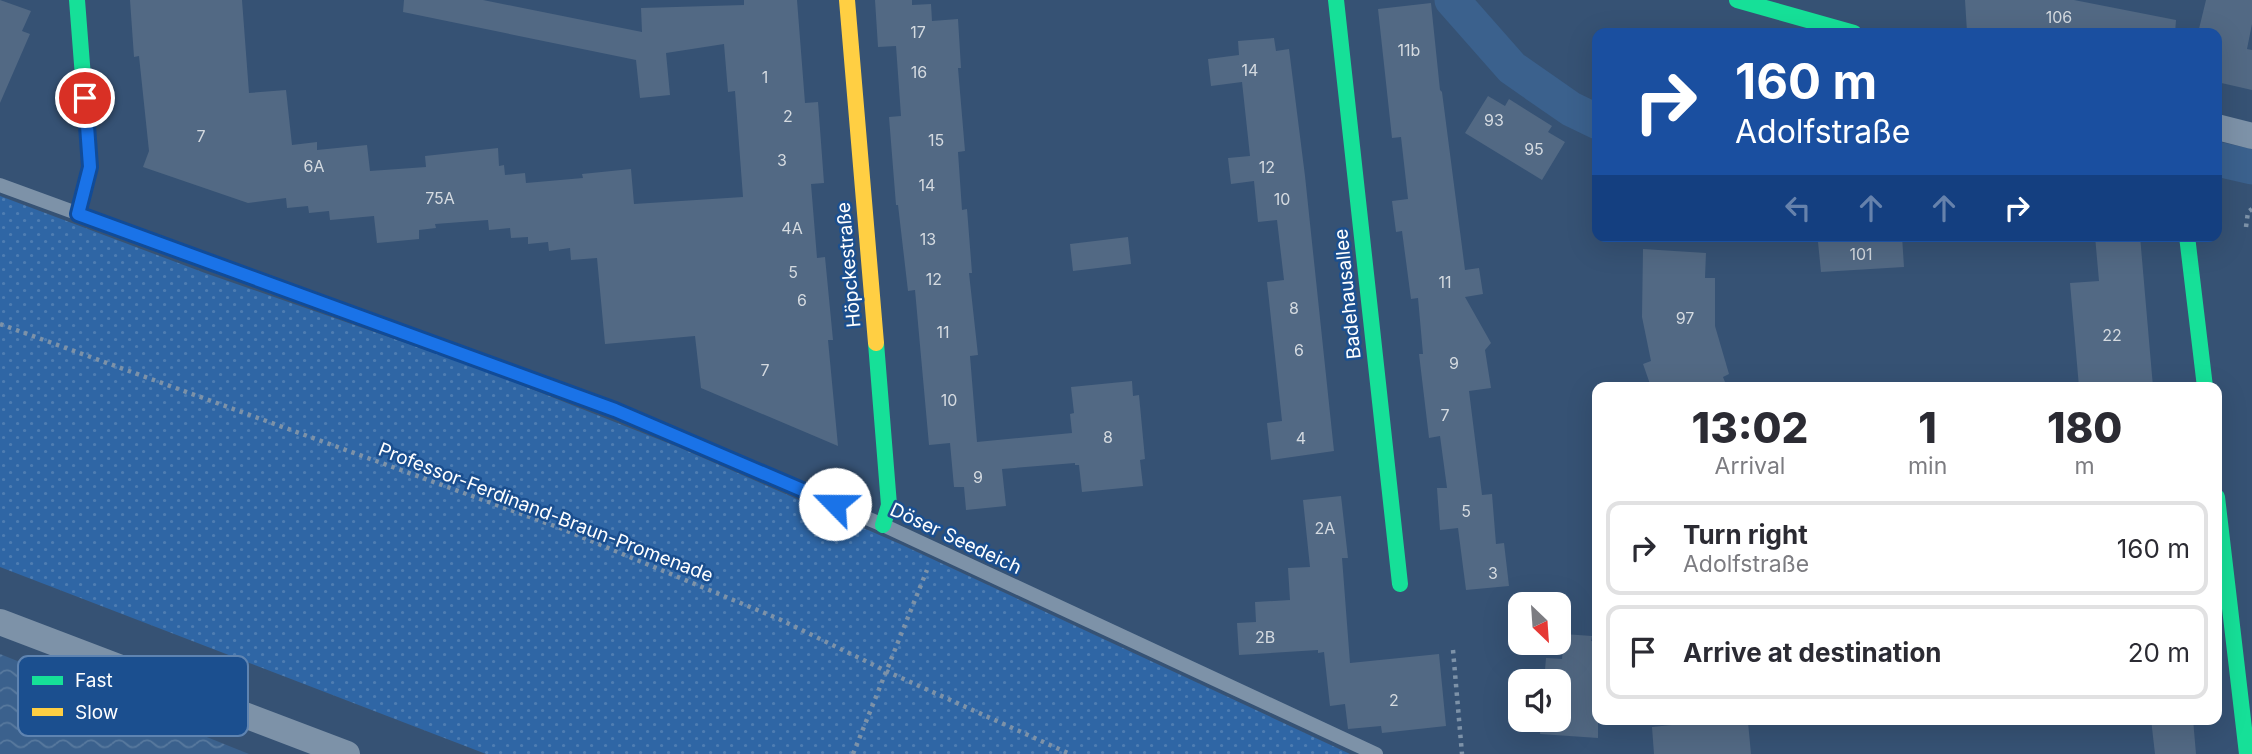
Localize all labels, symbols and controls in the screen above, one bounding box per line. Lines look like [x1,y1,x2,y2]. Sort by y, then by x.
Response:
house number: 106 [2046,7,2072,27]
house number: 17 [910,22,926,42]
house number: 11b [1398,40,1420,60]
text: 160 m [1735,52,1877,111]
icon: right [1620,56,1711,147]
house number: 14 [1242,60,1258,80]
house number: 16 [911,62,927,82]
house number: 1 [762,67,768,87]
pin [55,68,115,128]
icon: arrive [66,79,104,117]
house number: 2 [783,106,793,126]
house number: 93 [1484,110,1504,130]
text: Adolfstraße [1735,112,1910,151]
house number: 7 [196,126,206,146]
house number: 15 [928,130,944,150]
house number: 95 [1524,139,1544,159]
house number: 3 [777,150,787,170]
house number: 6A [304,156,324,176]
house number: 12 [1259,157,1275,177]
house number: 14 [919,175,935,195]
house number: 75A [425,188,455,208]
house number: 10 [1274,189,1290,209]
icon: left [1779,189,1817,227]
icon: ahead [1852,189,1890,227]
icon: ahead [1925,189,1963,227]
icon: right [1998,189,2036,227]
street label: Höpckestraße [832,201,865,329]
house number: 4A [781,218,803,238]
street label: Badehausallee [1329,228,1366,360]
house number: 13 [920,229,936,249]
house number: 101 [1849,244,1873,264]
house number: 5 [788,262,798,282]
house number: 12 [926,269,942,289]
house number: 11 [1438,272,1452,292]
house number: 6 [797,290,807,310]
house number: 8 [1289,298,1299,318]
house number: 97 [1676,308,1694,328]
house number: 11 [936,322,950,342]
house number: 22 [2102,325,2122,345]
house number: 6 [1294,340,1304,360]
house number: 9 [1449,353,1459,373]
house number: 7 [760,360,770,380]
house number: 10 [941,390,957,410]
text: 13:02 [1692,402,1808,453]
text: 1 [1918,402,1937,453]
text: 180 [2047,402,2122,453]
house number: 7 [1440,405,1450,425]
house number: 8 [1103,427,1113,447]
house number: 4 [1296,428,1306,448]
street label: Professor-Ferdinand-Braun-Promenade [375,438,716,587]
text: Arrival [1715,452,1785,480]
text: min [1908,452,1947,480]
text: m [2075,452,2095,480]
position arrow [798,467,872,541]
house number: 9 [973,467,983,487]
street label: Döser Seedeich [886,498,1025,579]
house number: 5 [1461,501,1471,521]
house number: 2A [1315,518,1335,538]
text: Turn right [1683,519,1808,550]
icon: right [1624,529,1662,567]
text: 160 m [2117,533,2190,564]
text: Adolfstraße [1683,550,1809,578]
house number: 3 [1488,563,1498,583]
north arrow [1508,592,1572,654]
map controls [1508,592,1571,732]
house number: 2B [1255,627,1275,647]
icon: arrive [1624,633,1662,671]
text: Arrive at destination [1683,637,1942,668]
text: 20 m [2128,637,2190,668]
legend [18,656,248,736]
text: Fast [75,669,113,692]
button: sound [1508,669,1571,732]
house number: 2 [1389,690,1399,710]
text: Slow [75,701,118,724]

